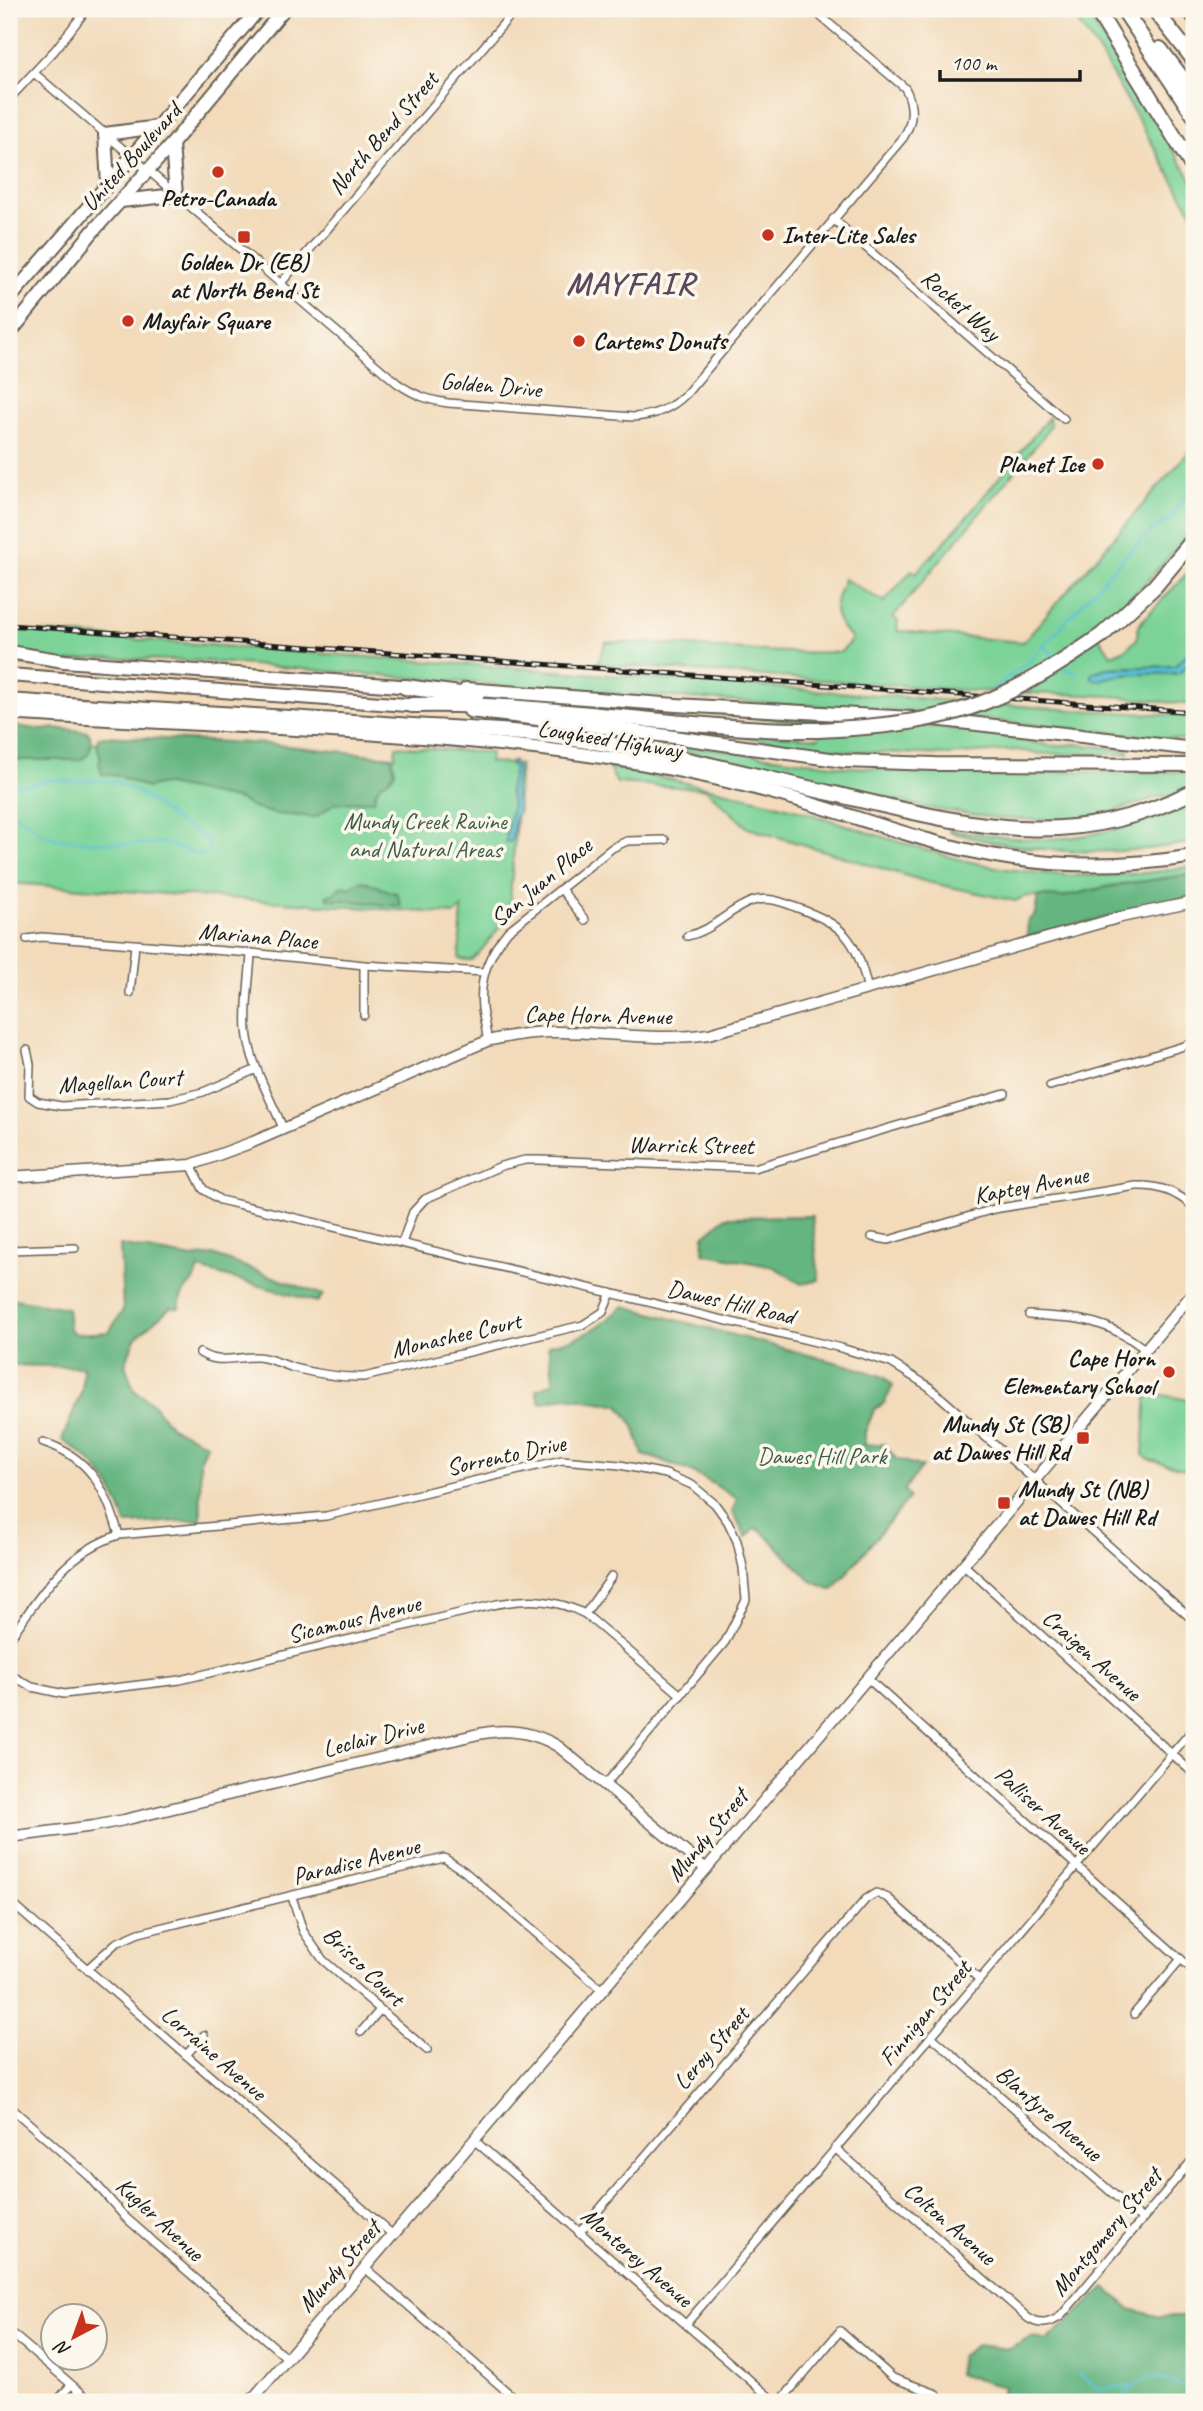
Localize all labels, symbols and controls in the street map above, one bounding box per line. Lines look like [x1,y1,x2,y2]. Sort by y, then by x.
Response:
scale bar [940,38,1080,82]
text: 100 m [951,50,998,76]
street label: North Bend Street [321,64,446,201]
street label: United Boulevard [74,94,190,217]
marker: Petro-Canada [210,164,226,180]
place label: Petro-Canada [161,183,277,213]
place label: Inter-Lite Sales [782,220,917,250]
marker: Inter-Lite Sales [760,227,776,243]
marker: Golden Dr (EB) at North Bend St [236,229,252,245]
place label: Golden Dr (EB) at North Bend St [170,247,321,305]
street label: Rocket Way [915,262,1008,349]
district label: MAYFAIR [566,263,698,304]
place label: Mayfair Square [142,306,272,336]
marker: Mayfair Square [120,313,136,329]
place label: Cartems Donuts [593,326,729,356]
marker: Cartems Donuts [571,333,587,349]
street label: Golden Drive [439,366,545,405]
place label: Planet Ice [998,449,1086,479]
marker: Planet Ice [1090,456,1106,472]
street label: Lougheed Highway [536,713,686,765]
park label: Mundy Creek Ravine and Natural Areas [343,806,509,864]
street label: San Juan Place [484,829,600,933]
street label: Mariana Place [197,916,321,956]
street label: Cape Horn Avenue [524,999,674,1031]
street label: Magellan Court [57,1062,186,1100]
street label: Warrick Street [628,1129,756,1161]
street label: Kaptey Avenue [971,1159,1093,1211]
street label: Dawes Hill Road [665,1273,801,1332]
street label: Monashee Court [388,1305,526,1364]
place label: Cape Horn Elementary School [1003,1343,1160,1401]
marker: Cape Horn Elementary School [1161,1364,1177,1380]
place label: Mundy St (SB) at Dawes Hill Rd [932,1409,1073,1467]
street label: Sorrento Drive [444,1427,570,1482]
marker: Mundy St (SB) at Dawes Hill Rd [1075,1430,1091,1446]
park label: Dawes Hill Park [758,1441,889,1471]
place label: Mundy St (NB) at Dawes Hill Rd [1018,1474,1160,1532]
marker: Mundy St (NB) at Dawes Hill Rd [996,1495,1012,1511]
street label: Sicamous Avenue [284,1587,426,1650]
street label: Craigen Avenue [1036,1603,1149,1709]
street label: Leclair Drive [320,1710,428,1764]
street label: Palliser Avenue [989,1759,1099,1862]
street label: Mundy Street [660,1780,756,1888]
street label: Paradise Avenue [289,1830,425,1891]
street label: Brisco Court [317,1920,413,2014]
street label: Finnigan Street [872,1953,979,2072]
street label: Lorraine Avenue [155,1999,274,2108]
street label: Leroy Street [667,1999,757,2096]
street label: Blantyre Avenue [990,2059,1110,2169]
street label: Montgomery Street [1044,2160,1170,2302]
street label: Kugler Avenue [110,2171,212,2269]
street label: Colton Avenue [898,2175,1004,2273]
street label: Monterey Avenue [575,2200,701,2315]
street label: Mundy Street [291,2212,389,2318]
north arrow [38,2302,108,2372]
text: N [49,2334,76,2362]

